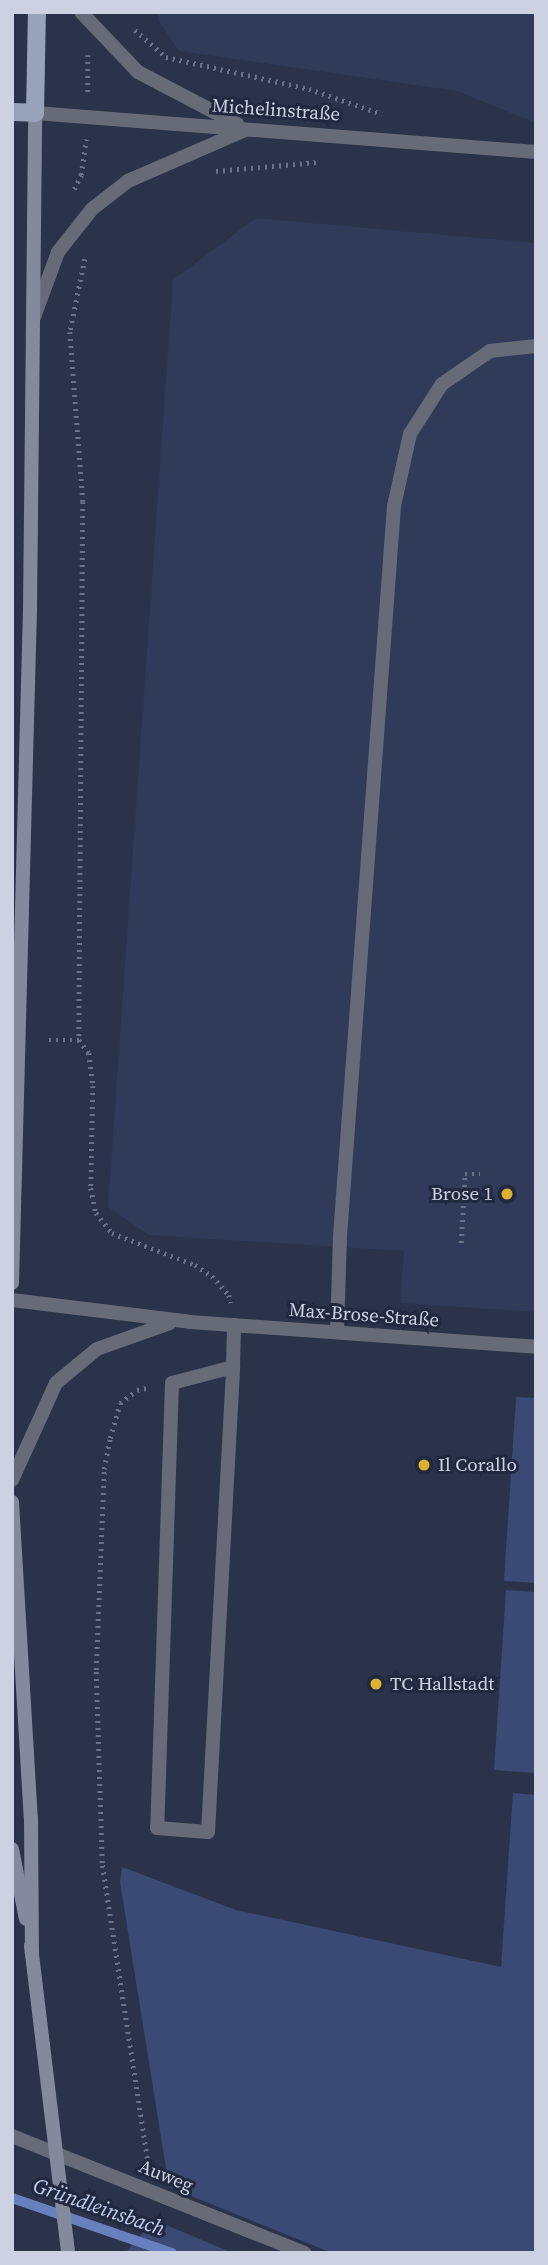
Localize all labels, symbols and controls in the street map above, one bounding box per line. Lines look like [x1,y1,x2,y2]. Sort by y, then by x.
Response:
street label: Michelinstraße [211,94,341,126]
place label: Brose 1 [431,1183,493,1205]
marker: Brose 1 [499,1186,515,1202]
street label: Max-Brose-Straße [288,1298,440,1332]
place label: Il Corallo [438,1454,517,1476]
marker: Il Corallo [416,1457,432,1473]
place label: TC Hallstadt [390,1673,494,1695]
marker: TC Hallstadt [368,1676,384,1692]
street label: Auweg [135,2155,197,2197]
water label: Gründleinsbach [30,2173,168,2241]

